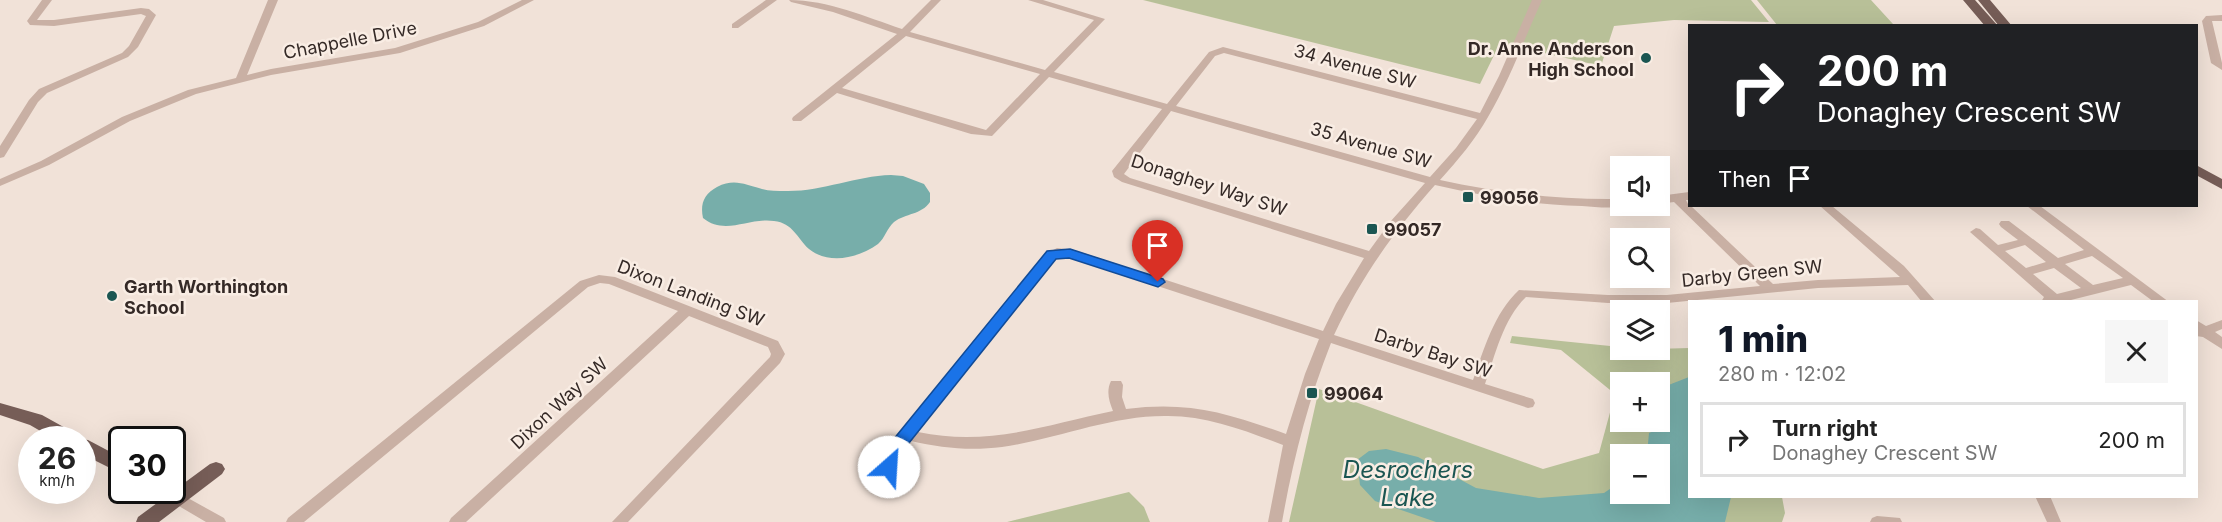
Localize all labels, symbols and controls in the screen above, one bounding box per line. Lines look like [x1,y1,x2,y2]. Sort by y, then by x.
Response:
street label: Chappelle Drive [282,17,418,63]
place label: Dr. Anne Anderson High School [1468,38,1634,80]
street label: 34 Avenue SW [1292,40,1419,92]
text: 200 m [1817,45,1948,96]
icon: right [1718,48,1796,126]
marker: Dr. Anne Anderson High School [1639,51,1653,65]
text: Donaghey Crescent SW [1817,96,2121,129]
street label: 35 Avenue SW [1308,118,1434,172]
street label: Donaghey Way SW [1128,150,1290,220]
map controls [1610,156,1670,504]
button: sound [1610,156,1670,216]
icon: arrive [1783,162,1816,195]
text: Then [1718,166,1771,192]
place label: 99056 [1480,187,1539,208]
marker: 99056 [1461,190,1475,204]
place label: 99057 [1384,219,1442,240]
pin [1132,220,1183,282]
marker: 99057 [1365,222,1379,236]
button: search [1610,228,1670,288]
icon: arrive [1141,229,1174,262]
street label: Dixon Landing SW [615,255,768,331]
street label: Darby Green SW [1680,255,1824,291]
place label: Garth Worthington School [124,276,288,318]
marker: Garth Worthington School [105,289,119,303]
button: layers [1610,300,1670,360]
text: 1 min [1718,317,1808,361]
button: close [2105,320,2168,383]
street label: Darby Bay SW [1372,324,1495,382]
street label: Dixon Way SW [506,353,612,453]
text: 280 m · 12:02 [1718,362,1846,386]
button: + [1610,372,1670,432]
place label: 99064 [1324,383,1383,404]
marker: 99064 [1305,386,1319,400]
text: Turn right [1772,415,1878,441]
icon: right [1721,423,1754,456]
speed limit sign: 30 [108,426,186,504]
text: 200 m [2098,427,2165,453]
position arrow [857,435,921,499]
text: 26 [38,440,76,476]
text: Donaghey Crescent SW [1772,441,1997,465]
button: − [1610,444,1670,504]
water label: Desrochers Lake [1343,455,1473,512]
text: km/h [39,471,75,490]

